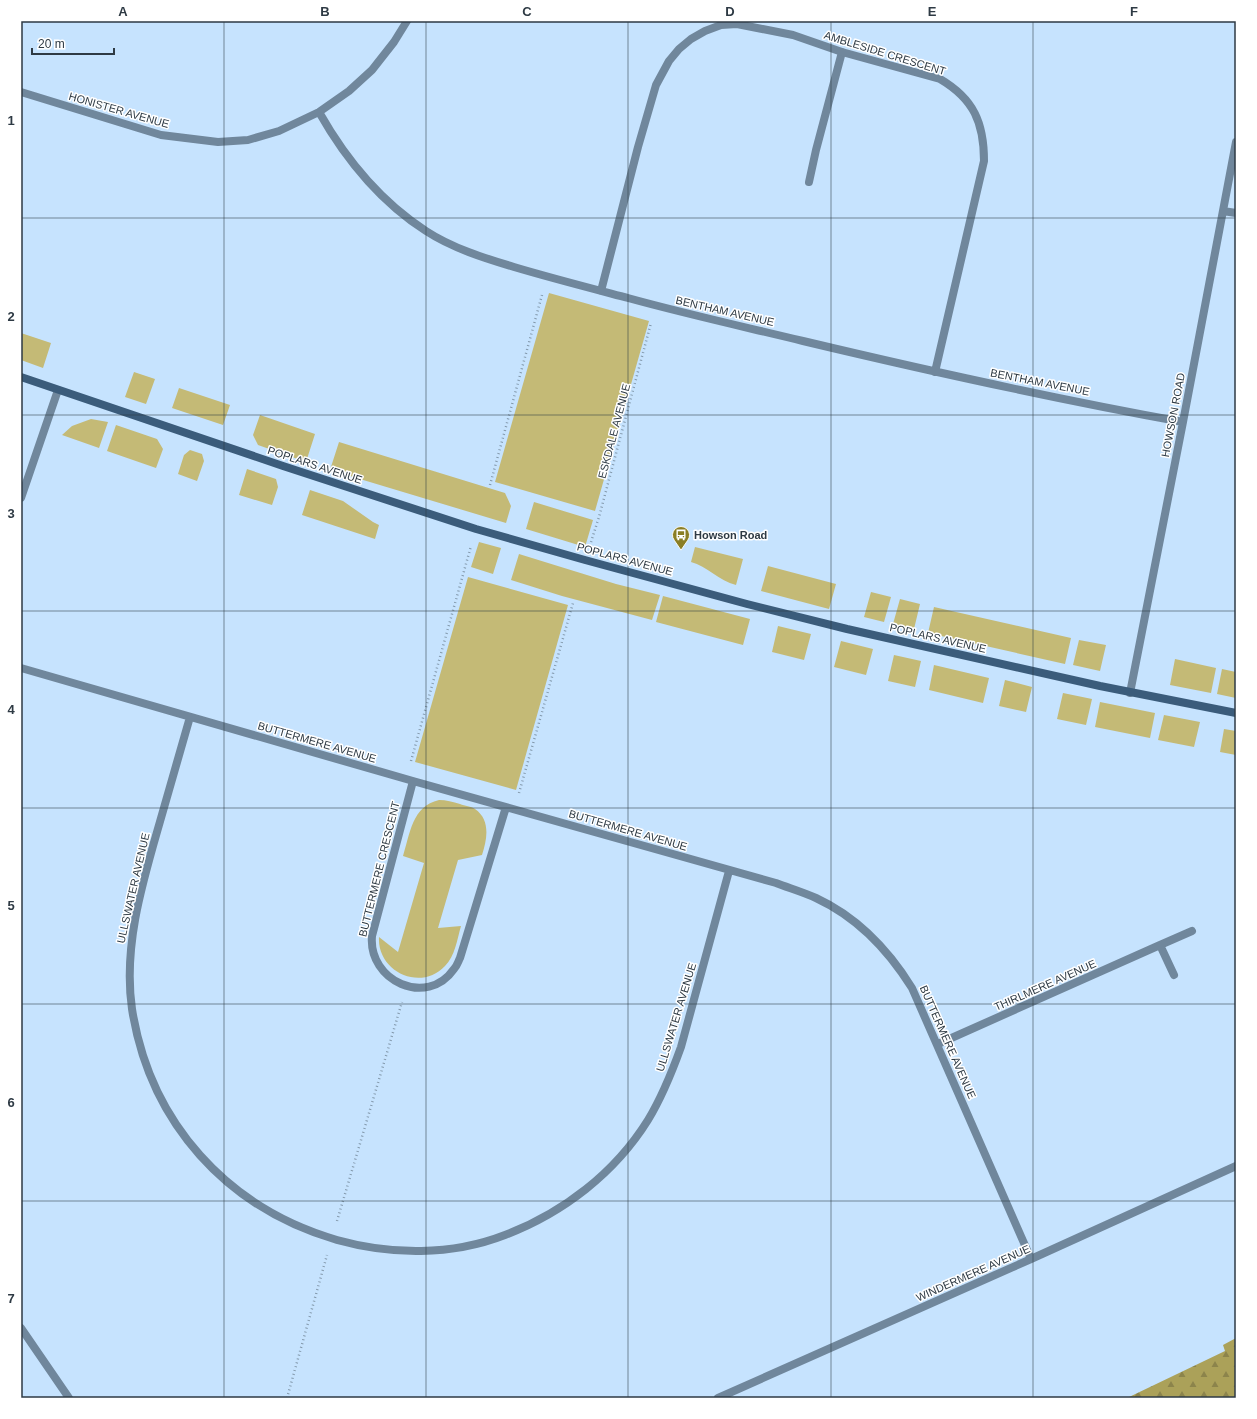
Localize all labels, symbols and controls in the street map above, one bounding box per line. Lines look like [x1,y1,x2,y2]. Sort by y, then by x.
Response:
text: A [118,4,128,19]
text: B [320,4,330,19]
text: C [522,4,532,19]
text: D [725,4,735,19]
text: E [928,4,937,19]
text: F [1130,4,1138,19]
street label: AMBLESIDE CRESCENT [823,29,948,77]
scale bar [32,30,114,56]
text: 20 m [38,37,65,51]
street label: HONISTER AVENUE [67,90,171,130]
text: 1 [7,113,15,128]
street label: BENTHAM AVENUE [675,294,775,328]
text: 2 [7,309,15,324]
street label: BENTHAM AVENUE [989,367,1091,397]
street label: HOWSON ROAD [1159,372,1187,458]
street label: ESKDALE AVENUE [596,382,632,480]
street label: POPLARS AVENUE [266,444,364,486]
text: 3 [7,506,15,521]
bus stop icon: Howson Road [671,525,691,550]
place label: Howson Road [694,529,767,541]
street label: POPLARS AVENUE [576,540,674,578]
street label: POPLARS AVENUE [888,621,988,655]
text: 4 [7,702,15,717]
street label: BUTTERMERE AVENUE [256,719,378,765]
street label: BUTTERMERE CRESCENT [356,800,402,938]
street label: BUTTERMERE AVENUE [567,807,689,853]
street label: ULLSWATER AVENUE [114,832,152,944]
text: 5 [7,898,15,913]
street label: THIRLMERE AVENUE [992,957,1098,1013]
street label: ULLSWATER AVENUE [654,961,698,1073]
street label: BUTTERMERE AVENUE [918,984,978,1100]
text: 6 [7,1095,15,1110]
street label: WINDERMERE AVENUE [914,1242,1032,1304]
text: 7 [7,1291,15,1306]

